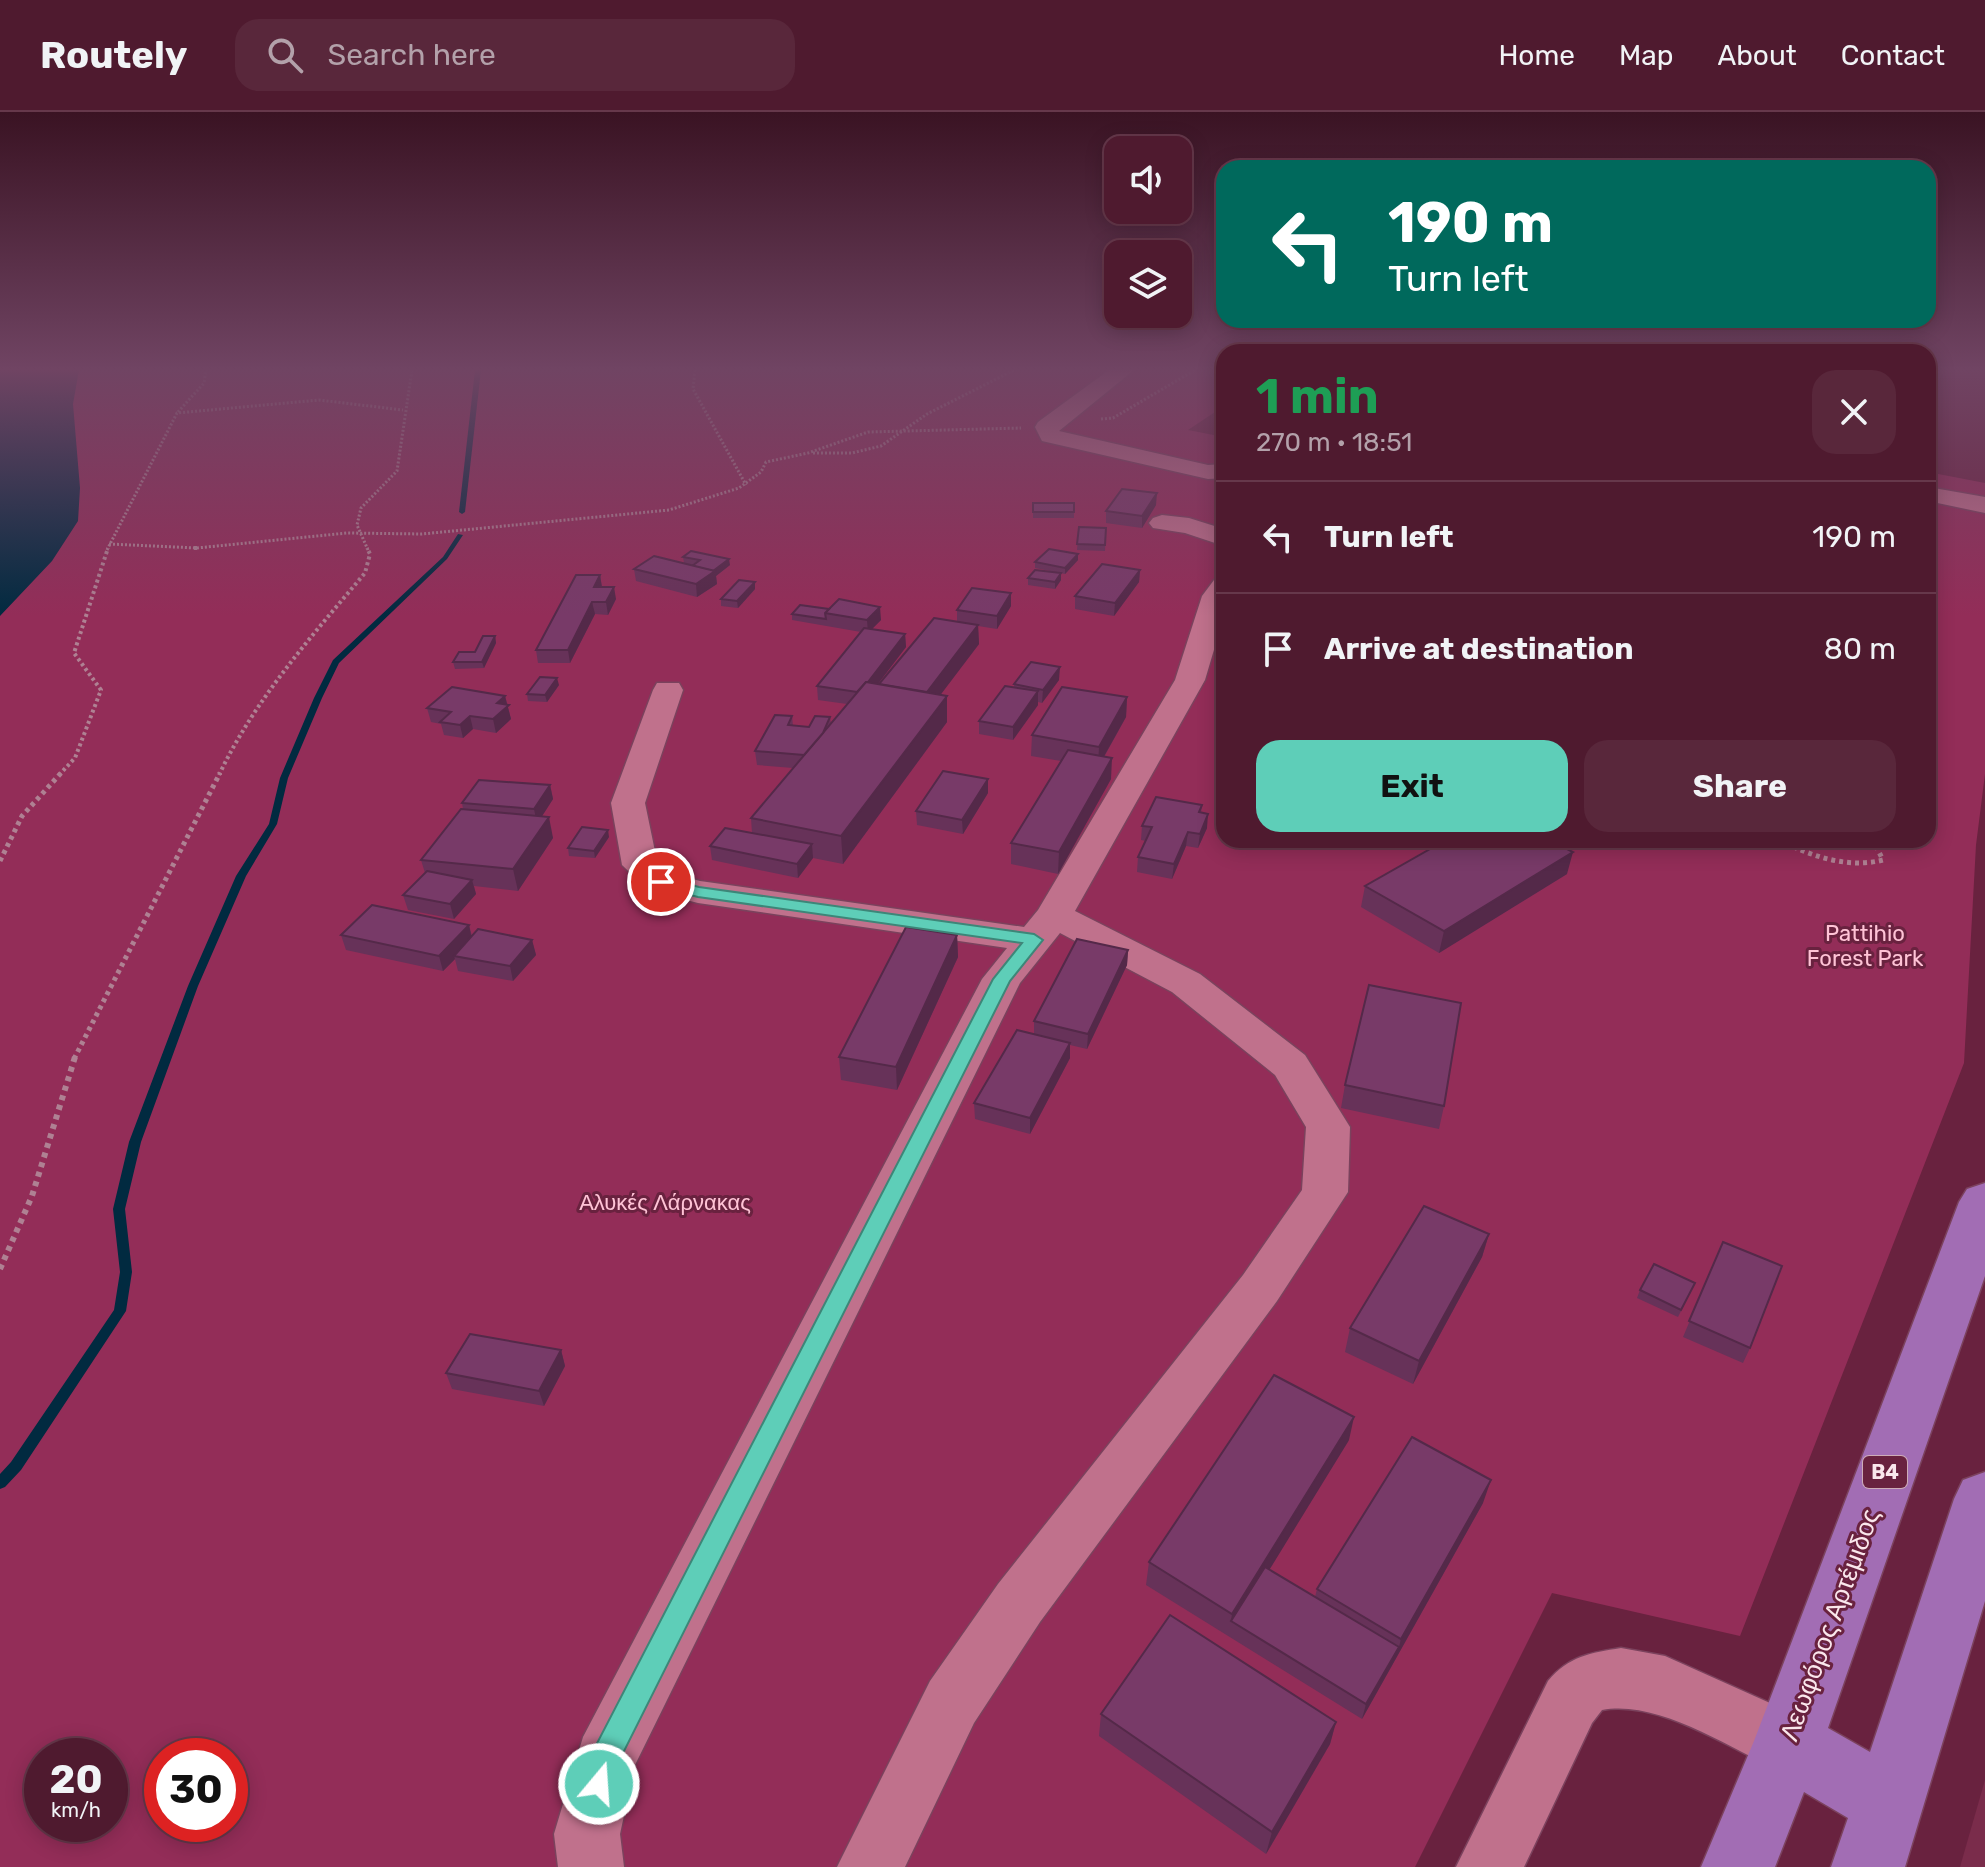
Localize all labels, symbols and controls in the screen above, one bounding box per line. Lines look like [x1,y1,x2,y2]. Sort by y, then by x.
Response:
search box [235,19,795,91]
text: Routely [40,32,187,78]
icon: search [263,33,307,77]
text: Search here [327,37,496,73]
text: Home [1498,39,1575,72]
text: Map [1619,39,1673,72]
text: About [1717,39,1797,72]
text: Contact [1841,39,1945,72]
map controls [1104,136,1192,328]
button: sound [1104,136,1192,224]
text: 190 m [1388,190,1553,256]
icon: left [1256,192,1360,296]
button: layers [1104,240,1192,328]
text: Turn left [1388,257,1529,300]
text: 1 min [1256,368,1379,425]
button: close [1812,370,1896,454]
text: 270 m · 18:51 [1256,427,1412,458]
icon: left [1256,515,1300,559]
text: Turn left [1324,519,1454,555]
text: 190 m [1812,519,1896,555]
icon: arrive [1256,627,1300,671]
text: Arrive at destination [1324,631,1634,667]
text: 80 m [1824,631,1896,667]
button: Exit [1256,740,1568,832]
button: Share [1584,740,1896,832]
pin [627,848,695,916]
icon: arrive [639,860,683,904]
park label: Pattihio Forest Park [1807,920,1924,972]
park label: Αλυκές Λάρνακας [579,1189,751,1216]
road number: B4 [1863,1456,1907,1488]
street label: Λεωφόρος Αρτέμιδος [1774,1505,1886,1745]
speed limit sign: 30 [144,1738,248,1842]
position arrow [557,1742,641,1826]
text: 20 [49,1756,103,1803]
text: km/h [51,1798,101,1822]

